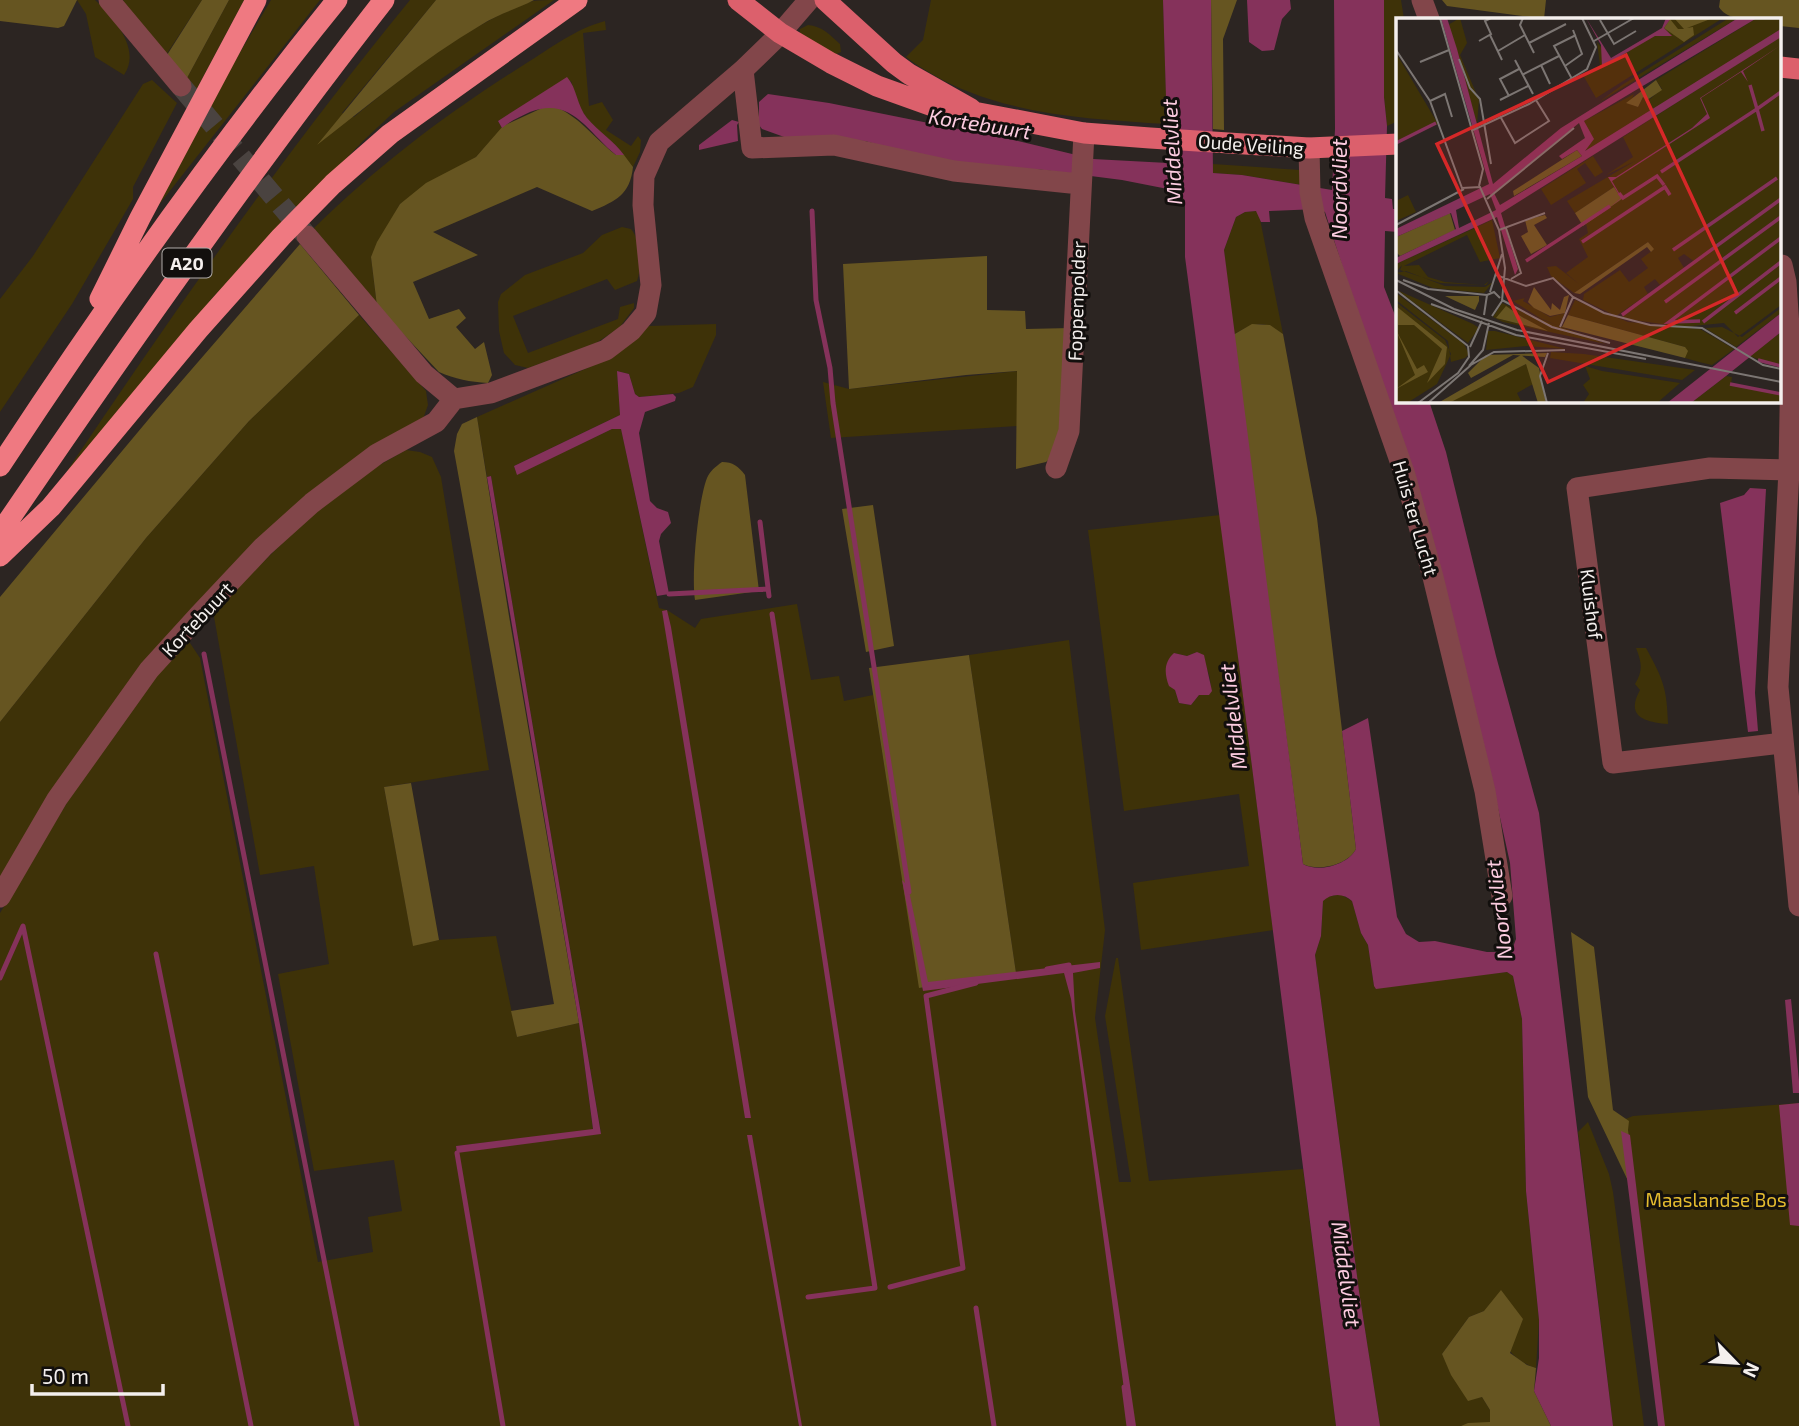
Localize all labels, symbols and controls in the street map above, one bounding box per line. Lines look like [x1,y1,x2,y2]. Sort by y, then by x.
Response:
inset map [1396,18,1782,402]
water label: Middelvliet [1156,98,1186,206]
water label: Kortebuurt [927,103,1033,143]
street label: Oude Veiling [1197,129,1305,159]
water label: Noordvliet [1326,139,1351,239]
street label: Foppenpolder [1062,240,1090,361]
road number: A20 [162,248,212,278]
street label: Huis ter Lucht [1389,458,1443,578]
street label: Kluishof [1576,567,1608,641]
street label: Kortebuurt [156,577,238,661]
water label: Middelvliet [1213,663,1251,771]
water label: Noordvliet [1479,859,1517,961]
park label: Maaslandse Bos [1645,1188,1787,1211]
water label: Middelvliet [1327,1220,1367,1328]
north arrow [1701,1328,1771,1398]
scale bar [32,1352,163,1396]
text: N [1739,1359,1765,1381]
text: 50 m [42,1363,89,1388]

